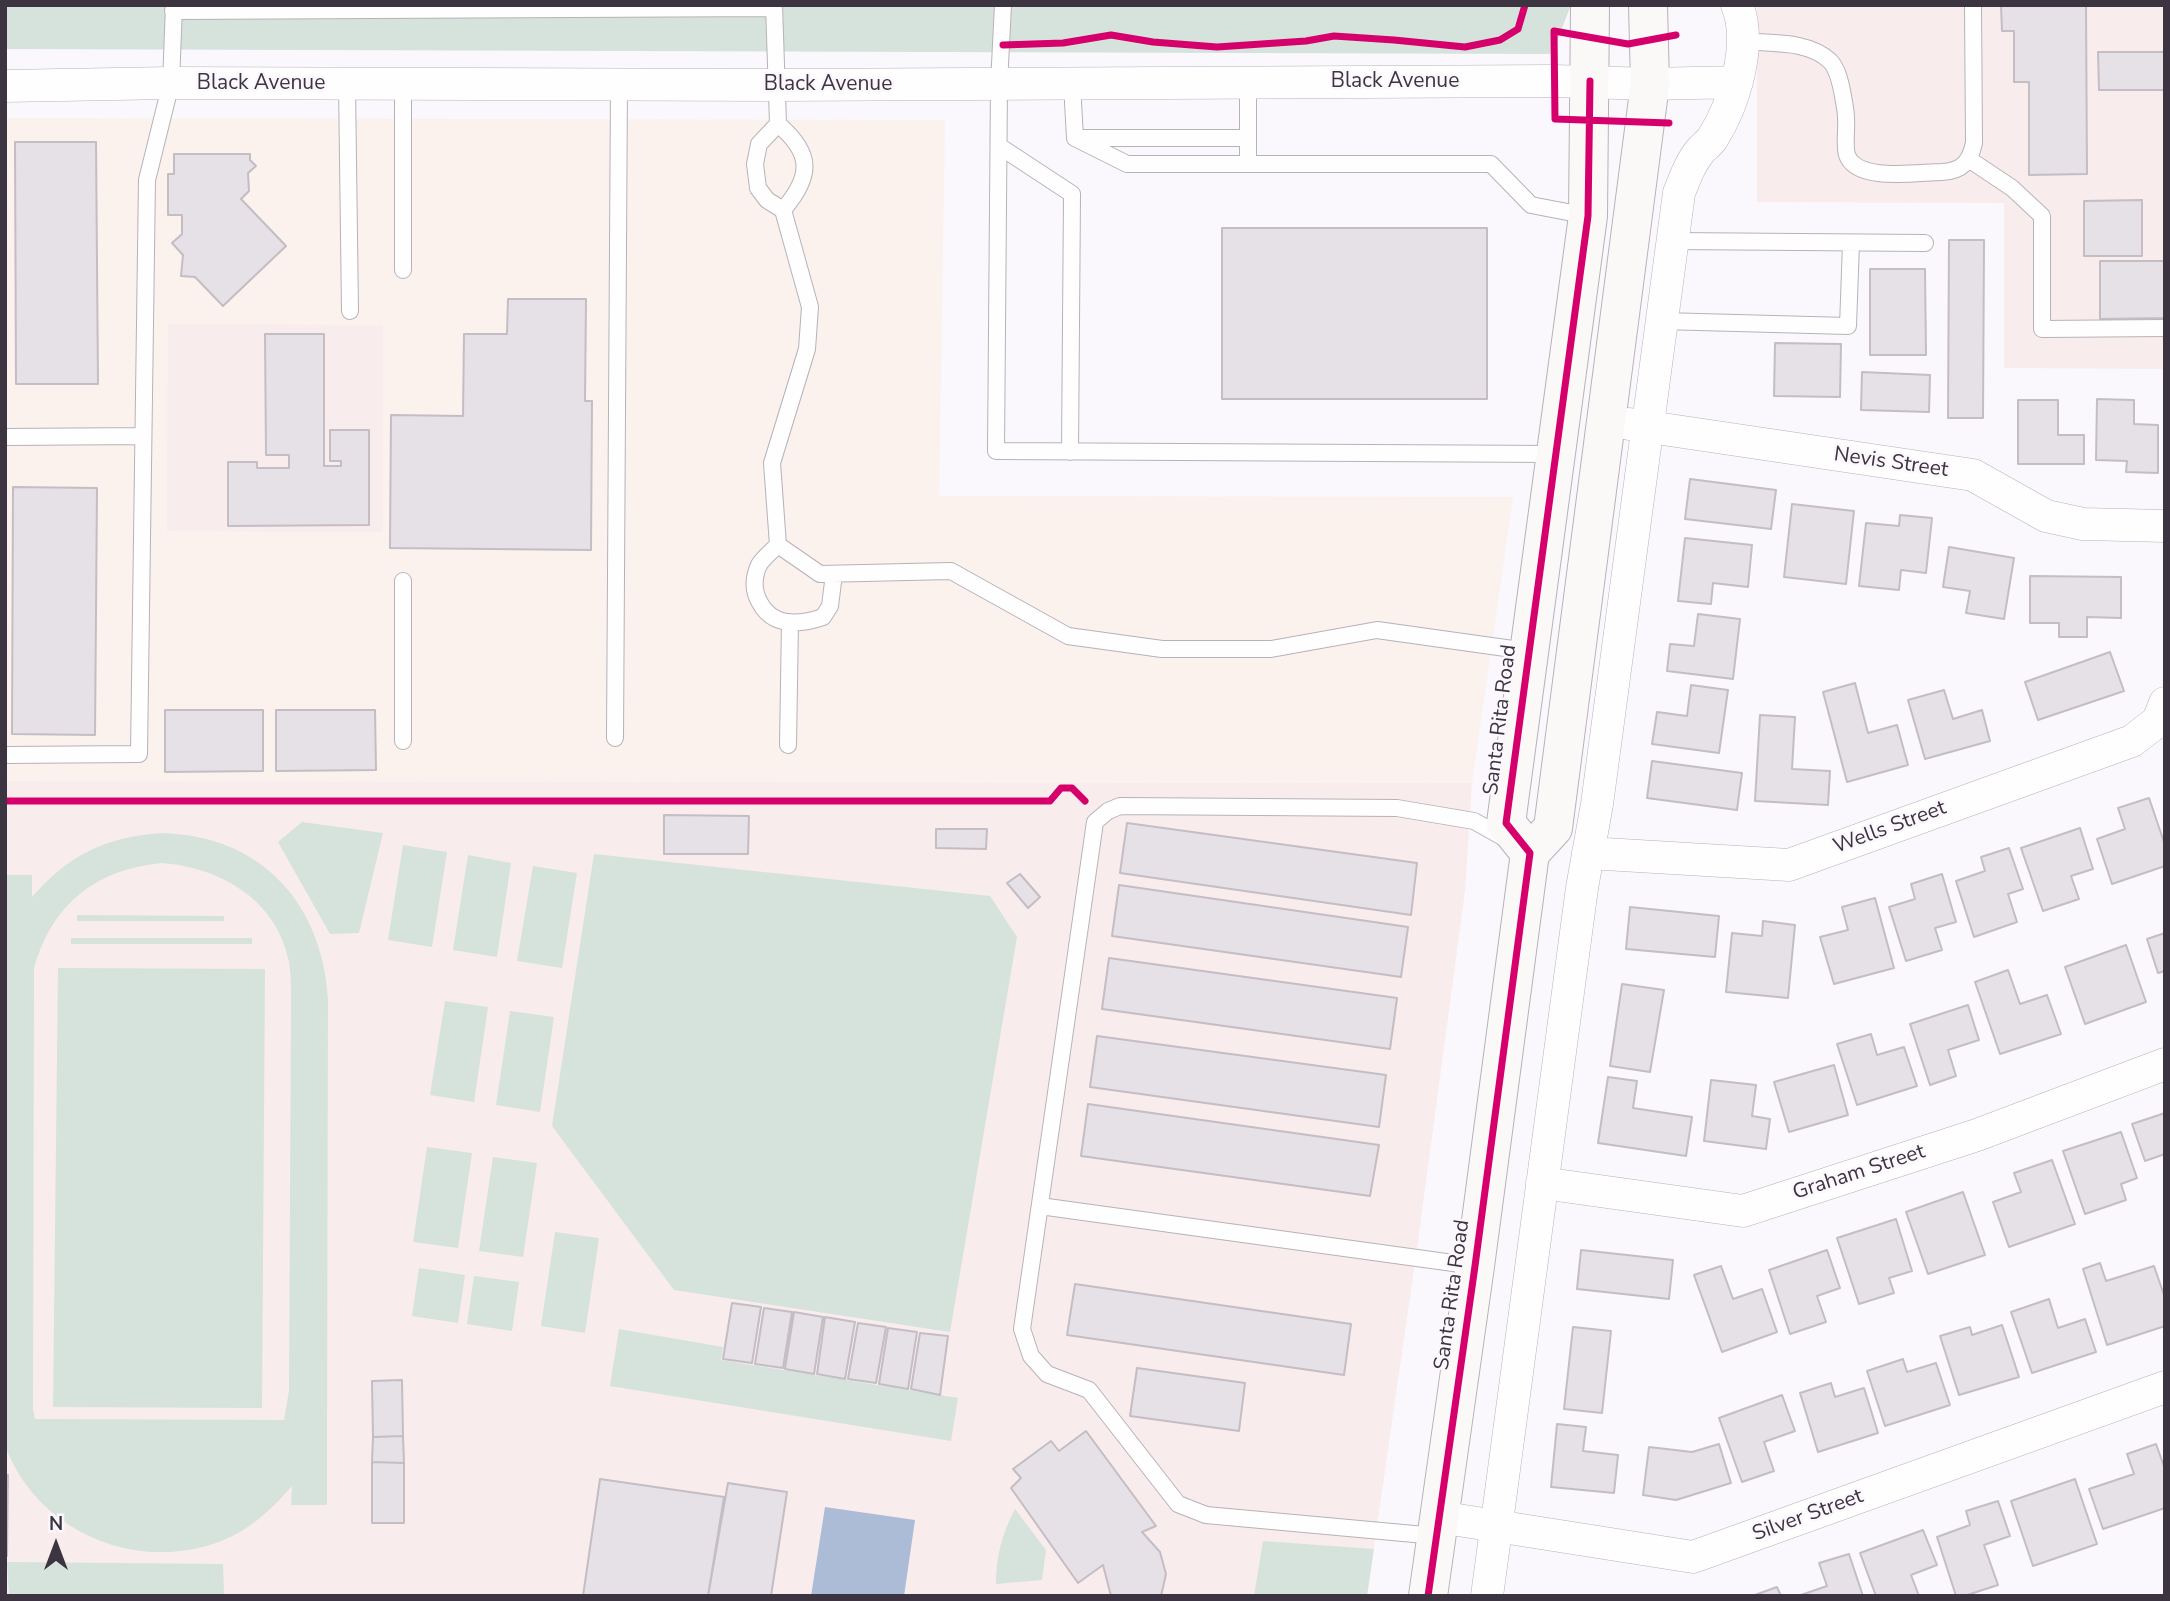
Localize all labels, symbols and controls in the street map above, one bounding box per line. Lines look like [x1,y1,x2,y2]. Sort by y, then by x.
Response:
street label: Black Avenue [1331,69,1459,95]
street label: Black Avenue [197,71,325,97]
street label: Black Avenue [764,72,892,98]
street label: Nevis Street [1832,443,1950,483]
street label: Santa Rita Road [1479,643,1523,797]
street label: Wells Street [1830,796,1950,860]
street label: Graham Street [1790,1140,1928,1206]
street label: Santa Rita Road [1430,1218,1476,1372]
street label: Silver Street [1749,1484,1867,1548]
north arrow [21,1510,91,1580]
text: N [49,1511,63,1537]

